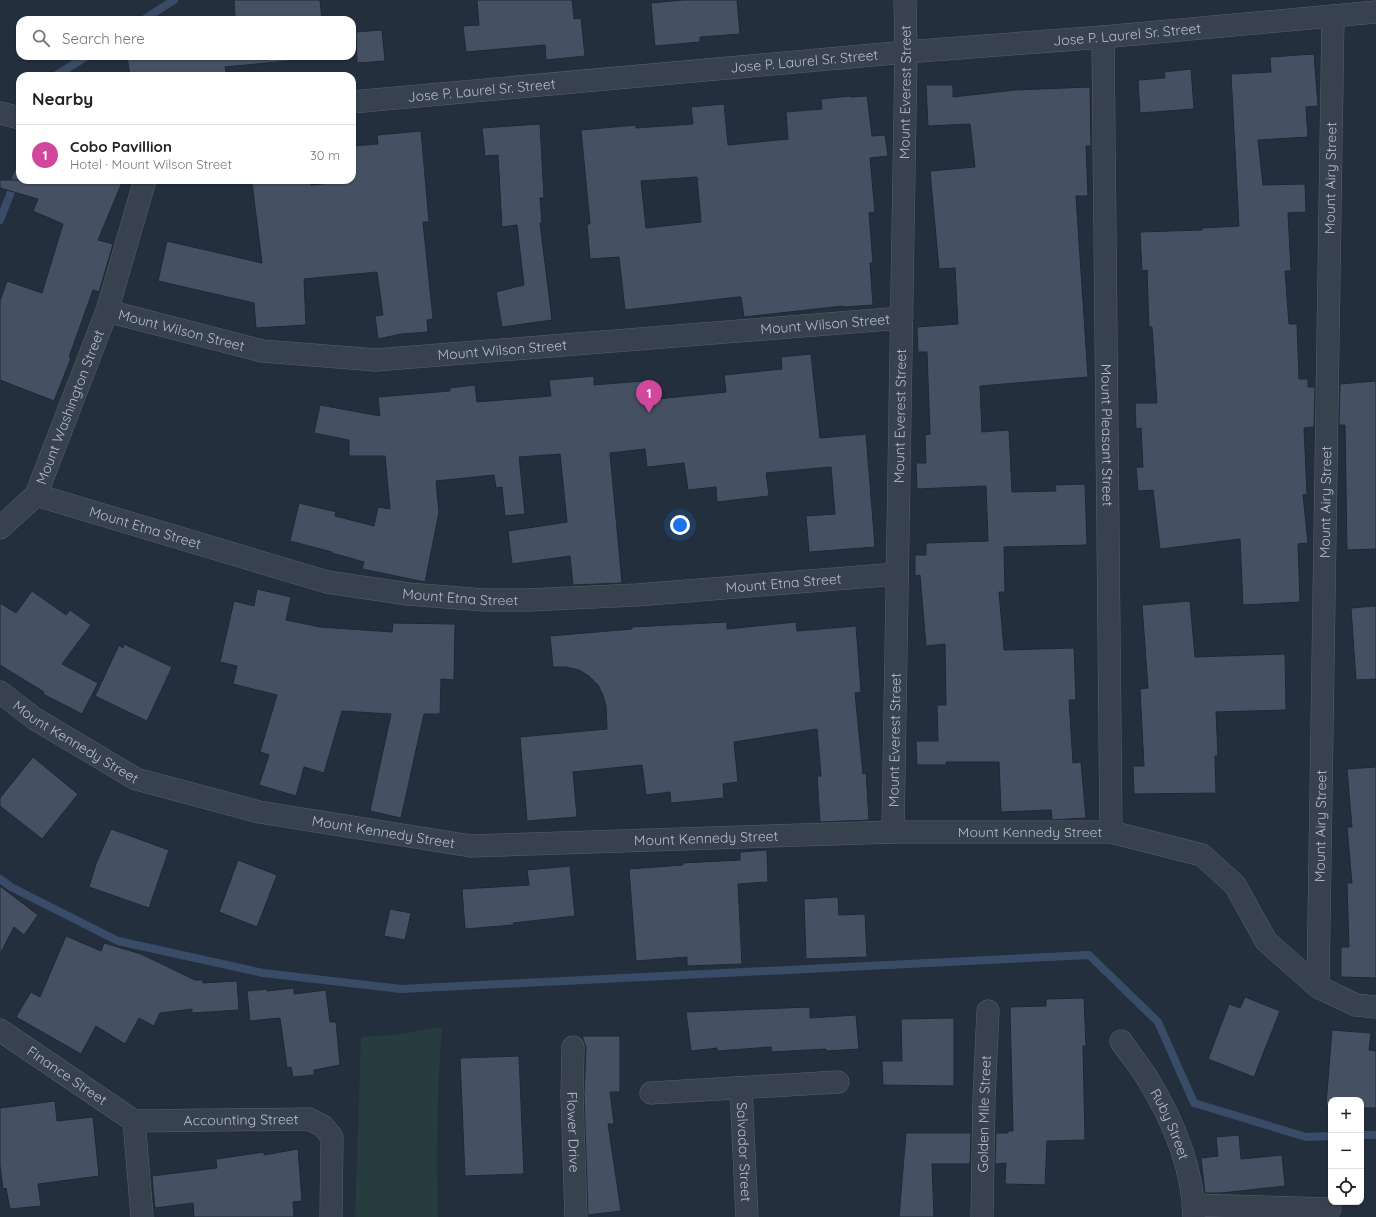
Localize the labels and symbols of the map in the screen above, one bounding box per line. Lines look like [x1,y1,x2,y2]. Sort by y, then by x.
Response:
street label: Jose P. Laurel Sr. Street [1052,19,1202,50]
street label: Mount Everest Street [895,25,915,159]
street label: Jose P. Laurel Sr. Street [729,46,879,77]
street label: Jose P. Laurel Sr. Street [407,75,556,106]
street label: Mount Airy Street [1321,122,1340,234]
street label: Mount Wilson Street [116,305,247,355]
street label: Mount Wilson Street [760,310,891,338]
street label: Mount Washington Street [32,327,108,487]
street label: Mount Wilson Street [437,336,568,364]
street label: Mount Everest Street [890,349,910,483]
street label: Mount Pleasant Street [1097,364,1117,507]
pin: 1 [636,380,662,413]
street label: Mount Airy Street [1316,446,1335,558]
street label: Mount Etna Street [87,502,204,553]
your location [670,515,690,535]
street label: Mount Etna Street [725,569,842,597]
street label: Mount Etna Street [402,585,518,609]
street label: Mount Everest Street [884,673,905,807]
street label: Mount Kennedy Street [9,696,142,788]
street label: Mount Airy Street [1311,770,1330,882]
street label: Mount Kennedy Street [311,812,456,852]
street label: Mount Kennedy Street [958,823,1103,841]
street label: Mount Kennedy Street [634,827,779,850]
street label: Finance Street [24,1042,111,1109]
street label: Golden Mile Street [974,1055,995,1173]
street label: Ruby Street [1146,1085,1193,1162]
street label: Flower Drive [563,1091,584,1173]
street label: Salvador Street [733,1102,755,1202]
street label: Accounting Street [183,1110,299,1129]

